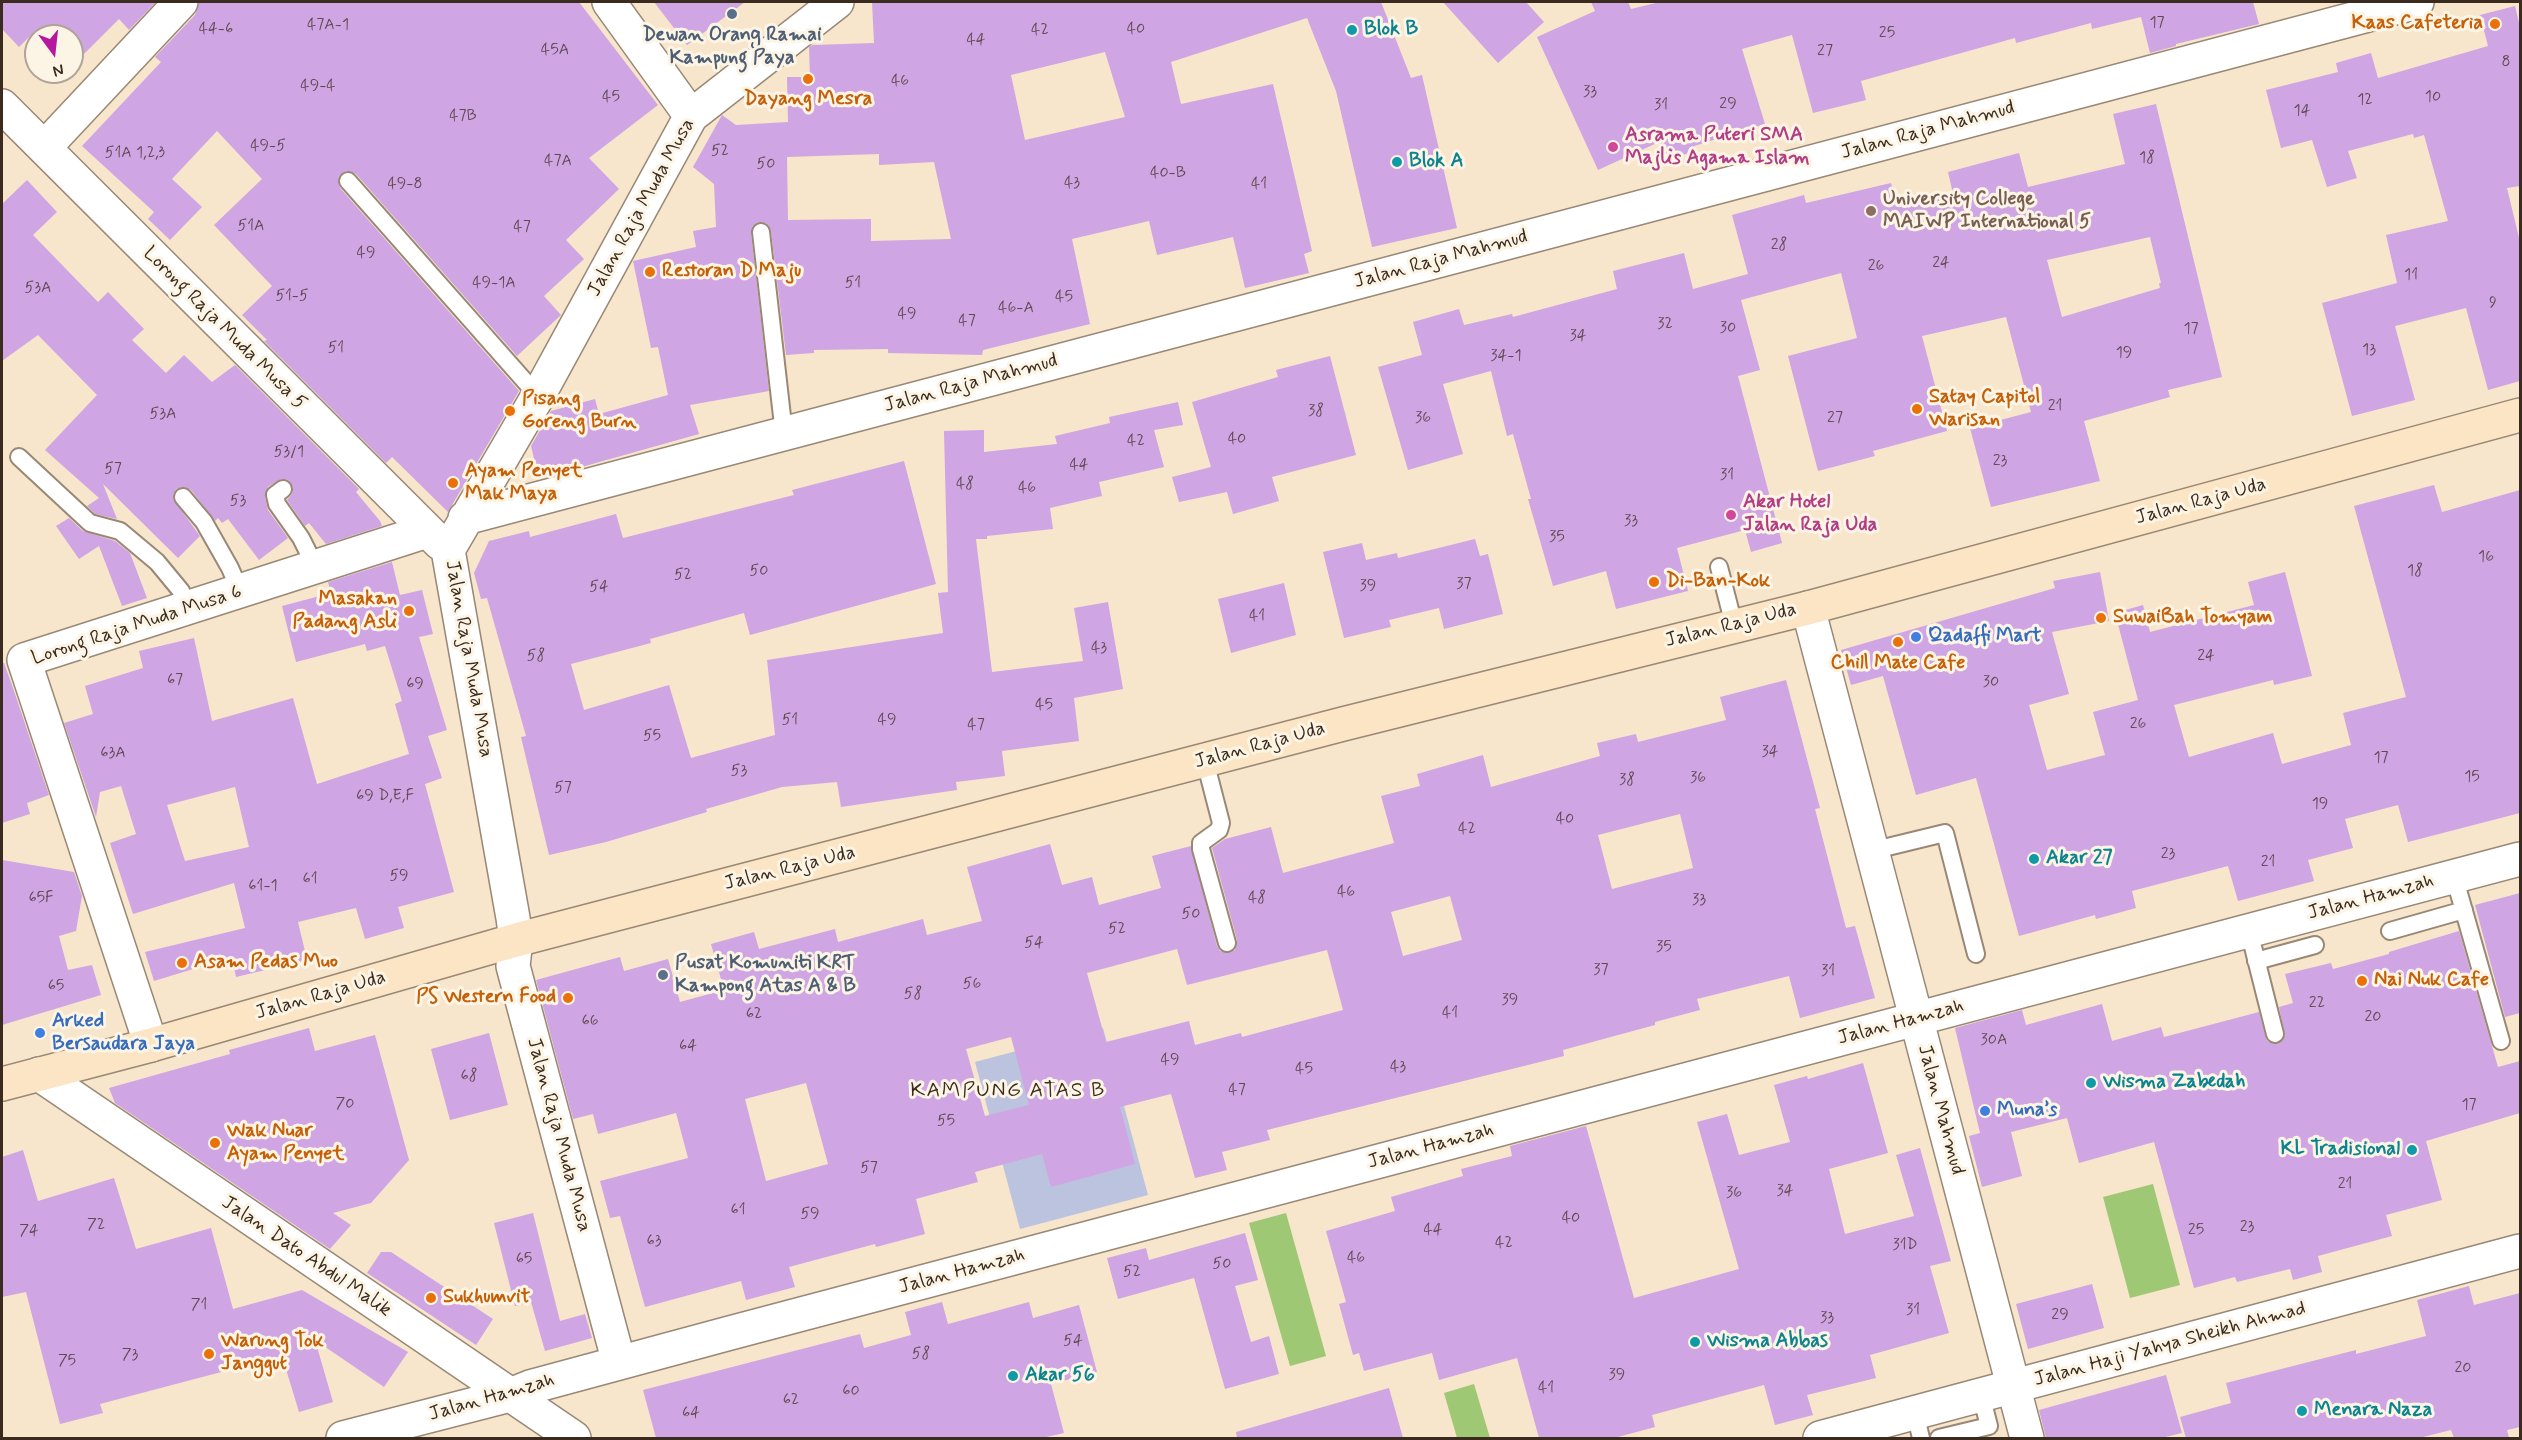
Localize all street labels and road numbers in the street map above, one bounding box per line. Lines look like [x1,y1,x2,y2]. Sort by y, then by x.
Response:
street label: Jalan Raja Mahmud [1839,96,2017,166]
street label: Jalan Raja Muda Musa [583,115,701,301]
street label: Jalan Raja Mahmud [1352,225,1530,295]
street label: Lorong Raja Muda Musa 5 [137,242,311,416]
street label: Jalan Raja Mahmud [882,349,1060,419]
street label: Jalan Raja Uda [2133,473,2269,531]
street label: Jalan Raja Muda Musa [439,558,497,760]
street label: Lorong Raja Muda Musa 6 [29,581,245,671]
street label: Jalan Raja Uda [1663,598,1799,654]
street label: Jalan Raja Uda [1192,717,1328,775]
street label: Jalan Raja Uda [722,841,858,897]
street label: Jalan Hamzah [2305,870,2437,926]
street label: Jalan Raja Uda [253,966,389,1026]
street label: Jalan Hamzah [1835,995,1967,1051]
street label: Jalan Raja Muda Musa [521,1035,595,1235]
street label: Jalan Mahmud [1911,1042,1969,1178]
street label: Jalan Hamzah [1365,1119,1497,1175]
street label: Jalan Dato Abdul Malik [216,1191,396,1323]
street label: Jalan Hamzah [896,1244,1028,1300]
street label: Jalan Haji Yahya Sheikh Ahmad [2031,1297,2309,1393]
street label: Jalan Hamzah [426,1369,558,1427]

